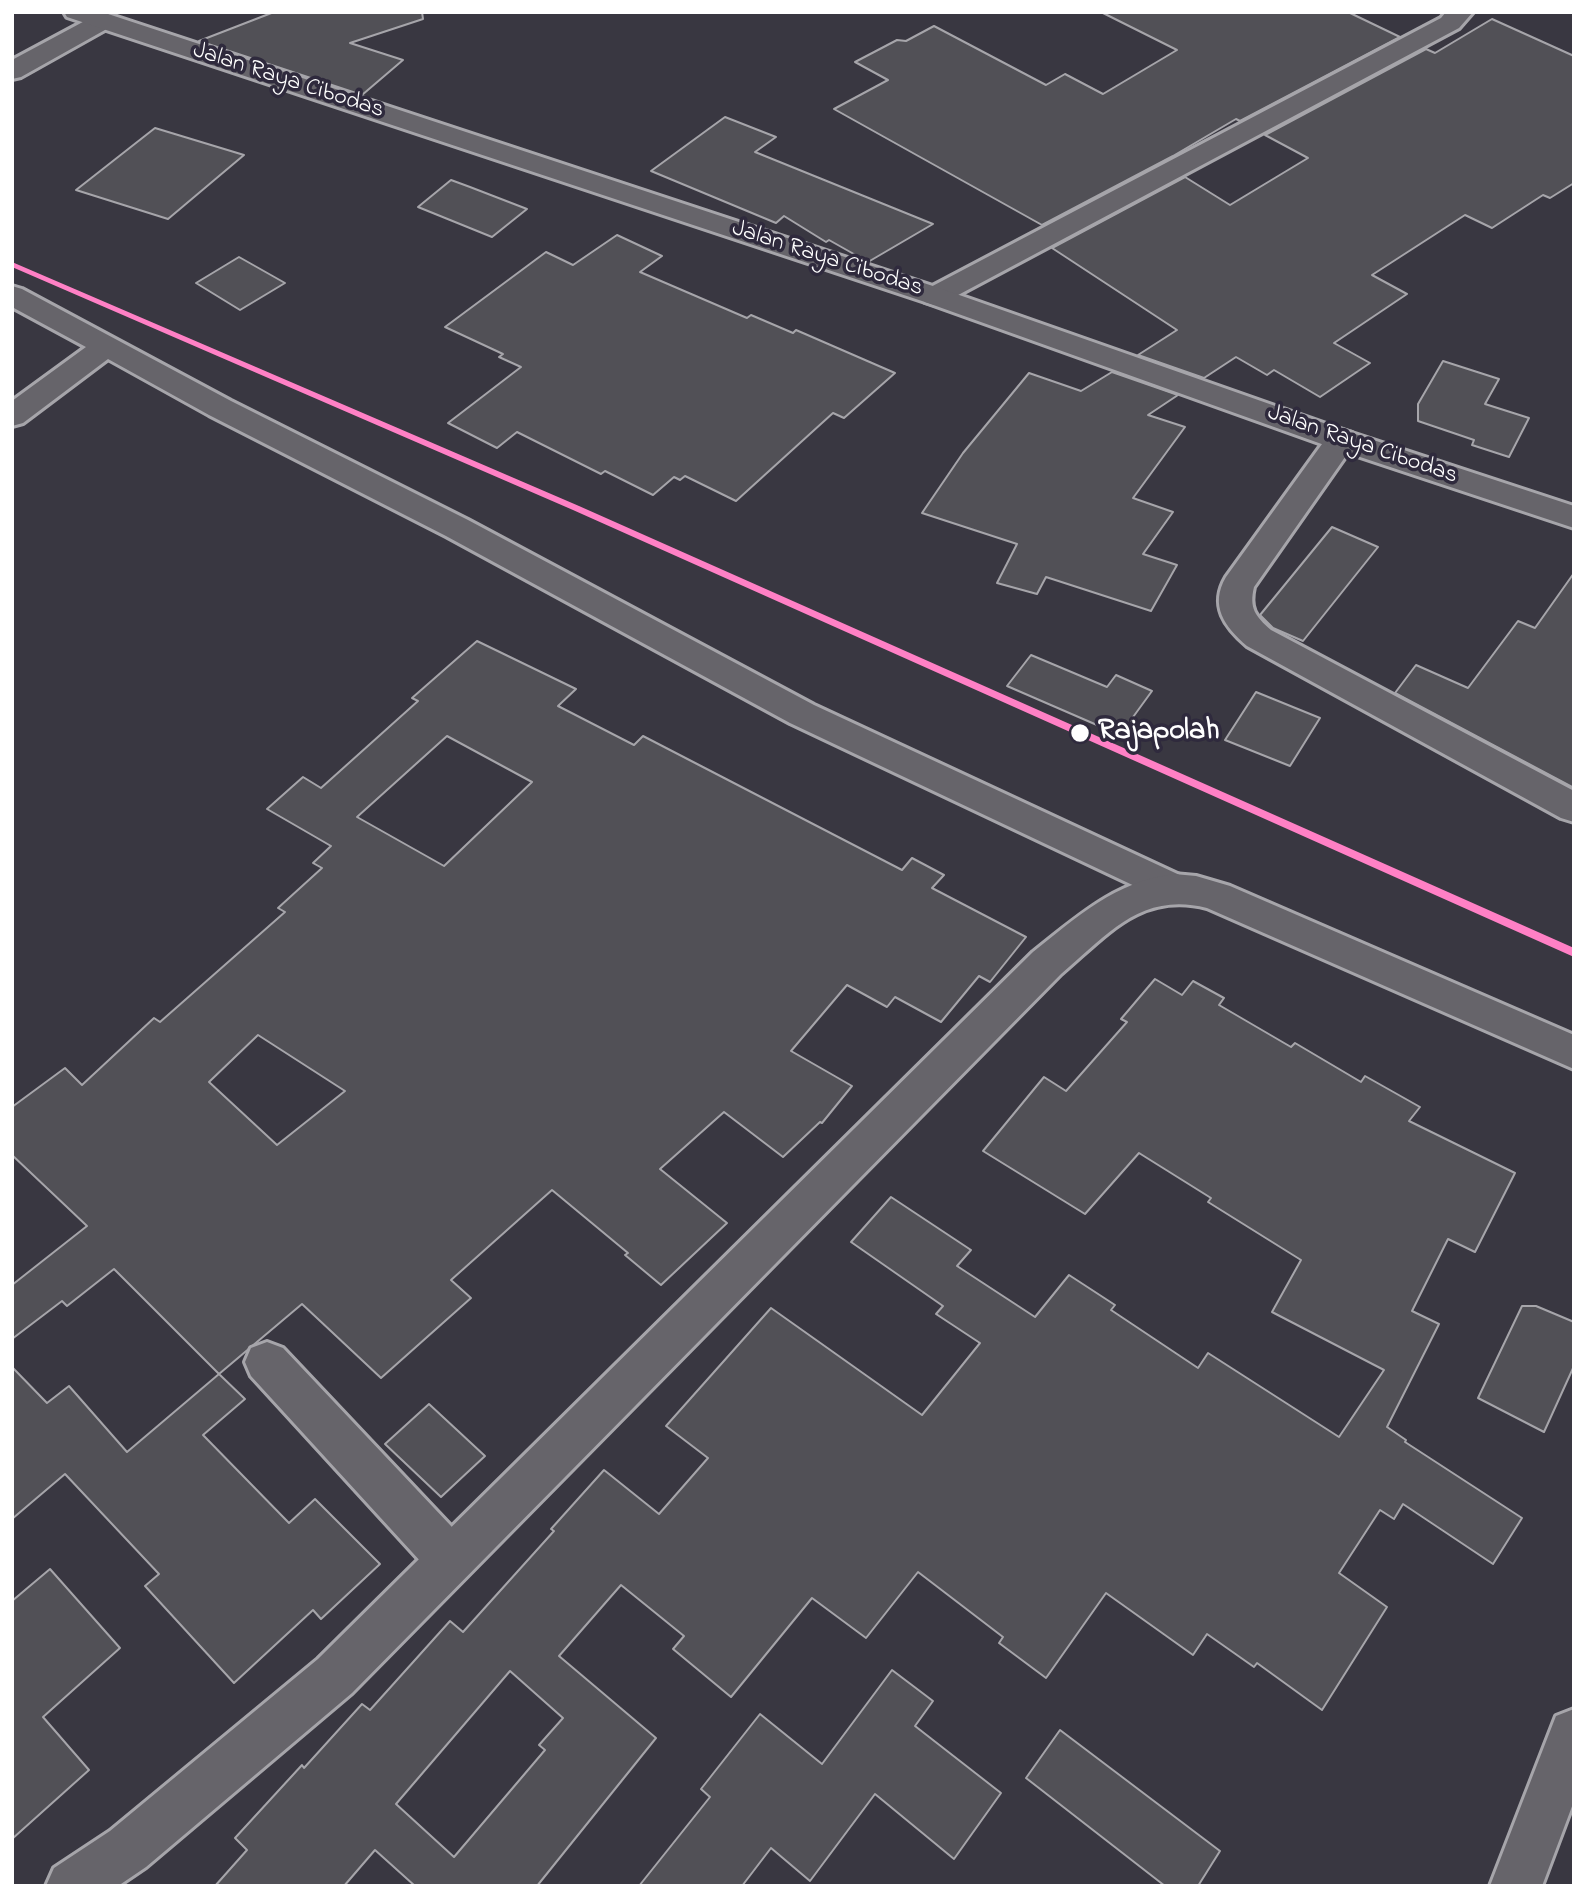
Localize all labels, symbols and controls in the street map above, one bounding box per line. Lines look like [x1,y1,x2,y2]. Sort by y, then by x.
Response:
street label: Jalan Raya Cibodas [189,38,387,126]
street label: Jalan Raya Cibodas [728,216,926,304]
street label: Jalan Raya Cibodas [1263,400,1461,492]
place label: Rajapolah [1098,715,1219,751]
marker: Rajapolah [1069,722,1091,744]

